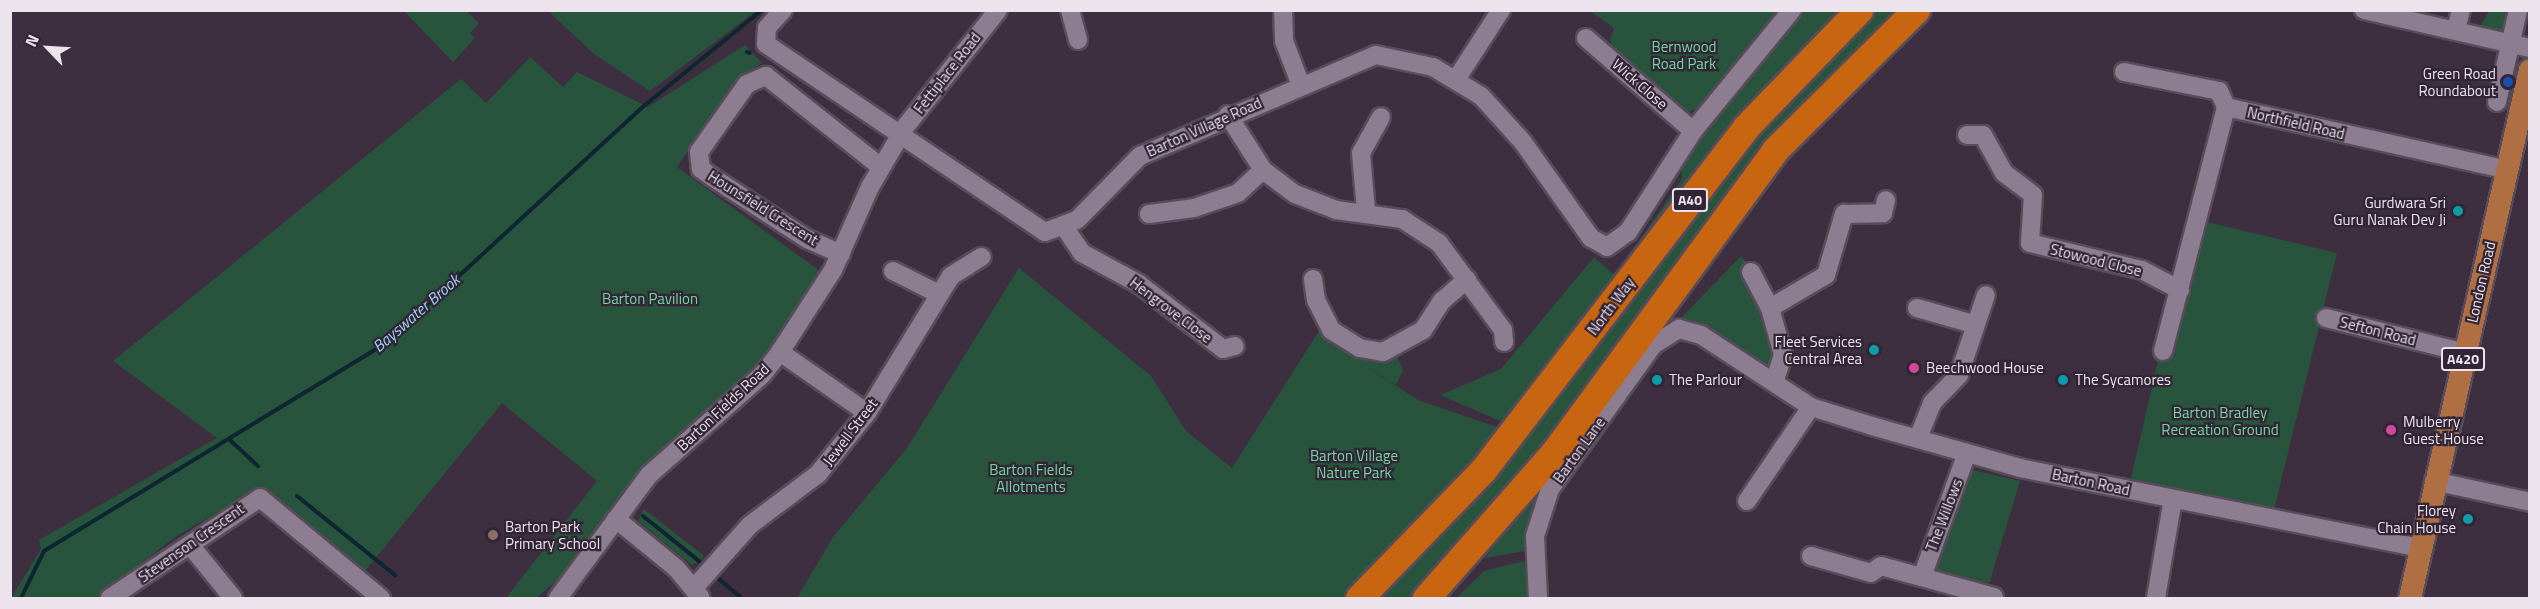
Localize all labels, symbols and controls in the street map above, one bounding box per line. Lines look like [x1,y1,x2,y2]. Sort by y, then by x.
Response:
north arrow [18,18,78,78]
street label: Fettiplace Road [910,29,984,117]
text: N [18,30,45,50]
park label: Bernwood Road Park [1651,37,1717,72]
street label: Wick Close [1609,55,1671,113]
place label: Green Road Roundabout [2418,64,2496,99]
marker: Green Road Roundabout [2501,75,2515,89]
street label: Barton Village Road [1144,94,1264,160]
street label: Northfield Road [2246,103,2346,143]
street label: Hounsfield Crescent [705,167,821,249]
road number: A40 [1670,189,1710,211]
place label: Gurdwara Sri Guru Nanak Dev Ji [2333,193,2446,228]
marker: Gurdwara Sri Guru Nanak Dev Ji [2451,204,2465,218]
street label: Stowood Close [2048,240,2144,280]
street label: London Road [2463,240,2499,324]
water label: Bayswater Brook [369,270,463,356]
street label: Hengrove Close [1126,273,1216,347]
street label: North Way [1583,274,1639,338]
park label: Barton Pavilion [602,290,698,308]
street label: Sefton Road [2338,313,2418,349]
place label: Fleet Services Central Area [1775,332,1862,367]
marker: Fleet Services Central Area [1867,343,1881,357]
road number: A420 [2440,348,2486,370]
place label: Beechwood House [1926,359,2044,377]
street label: Barton Fields Road [673,360,773,454]
marker: Beechwood House [1907,361,1921,375]
place label: The Parlour [1669,371,1742,389]
place label: The Sycamores [2075,371,2171,389]
marker: The Parlour [1650,373,1664,387]
marker: The Sycamores [2056,373,2070,387]
street label: Jewell Street [819,395,881,469]
park label: Barton Bradley Recreation Ground [2161,403,2279,438]
place label: Mulberry Guest House [2403,412,2484,447]
street label: Barton Lane [1549,414,1609,486]
marker: Mulberry Guest House [2384,423,2398,437]
park label: Barton Village Nature Park [1310,446,1398,481]
park label: Barton Fields Allotments [989,460,1073,495]
street label: Barton Road [2051,465,2131,499]
street label: The Willows [1922,476,1966,554]
street label: Stevenson Crescent [135,500,247,586]
place label: Florey Chain House [2377,501,2456,536]
marker: Florey Chain House [2461,512,2475,526]
place label: Barton Park Primary School [505,517,600,552]
marker: Barton Park Primary School [486,528,500,542]

